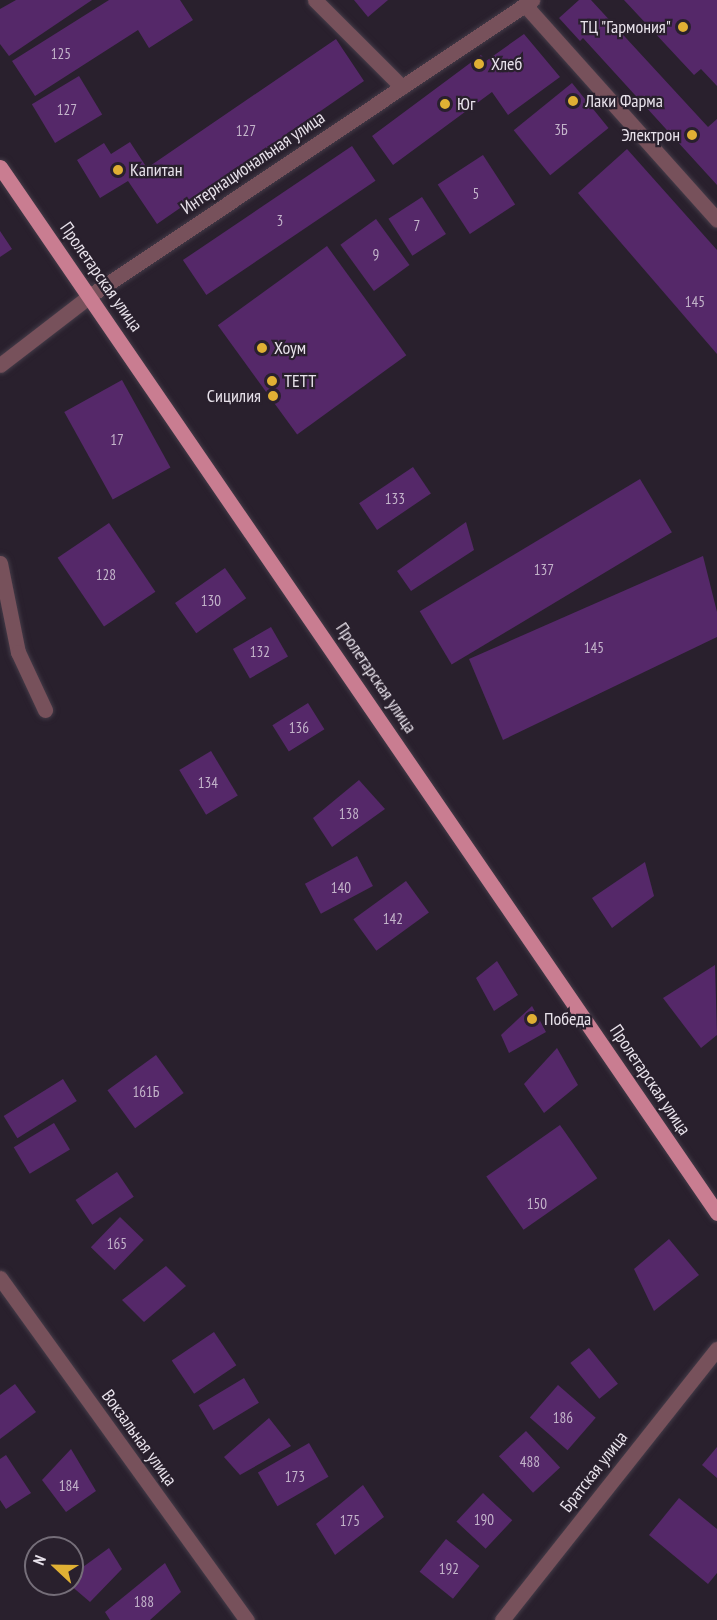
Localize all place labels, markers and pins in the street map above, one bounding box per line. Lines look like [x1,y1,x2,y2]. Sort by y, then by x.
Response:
place label: ТЦ "Гармония" [579,16,671,38]
marker: ТЦ "Гармония" [676,20,690,34]
place label: Хлеб [491,53,522,75]
marker: Хлеб [472,57,486,71]
place label: Лаки Фарма [585,90,663,112]
place label: Юг [457,93,475,115]
marker: Лаки Фарма [566,94,580,108]
marker: Юг [438,97,452,111]
place label: Электрон [621,124,680,146]
marker: Электрон [685,128,699,142]
place label: Капитан [130,159,182,181]
marker: Капитан [111,163,125,177]
place label: Хоум [274,337,306,359]
marker: Хоум [255,341,269,355]
place label: ТЕТТ [284,370,316,392]
marker: ТЕТТ [265,374,279,388]
place label: Сицилия [207,385,261,407]
marker: Сицилия [266,389,280,403]
place label: Победа [544,1008,591,1030]
marker: Победа [525,1012,539,1026]

